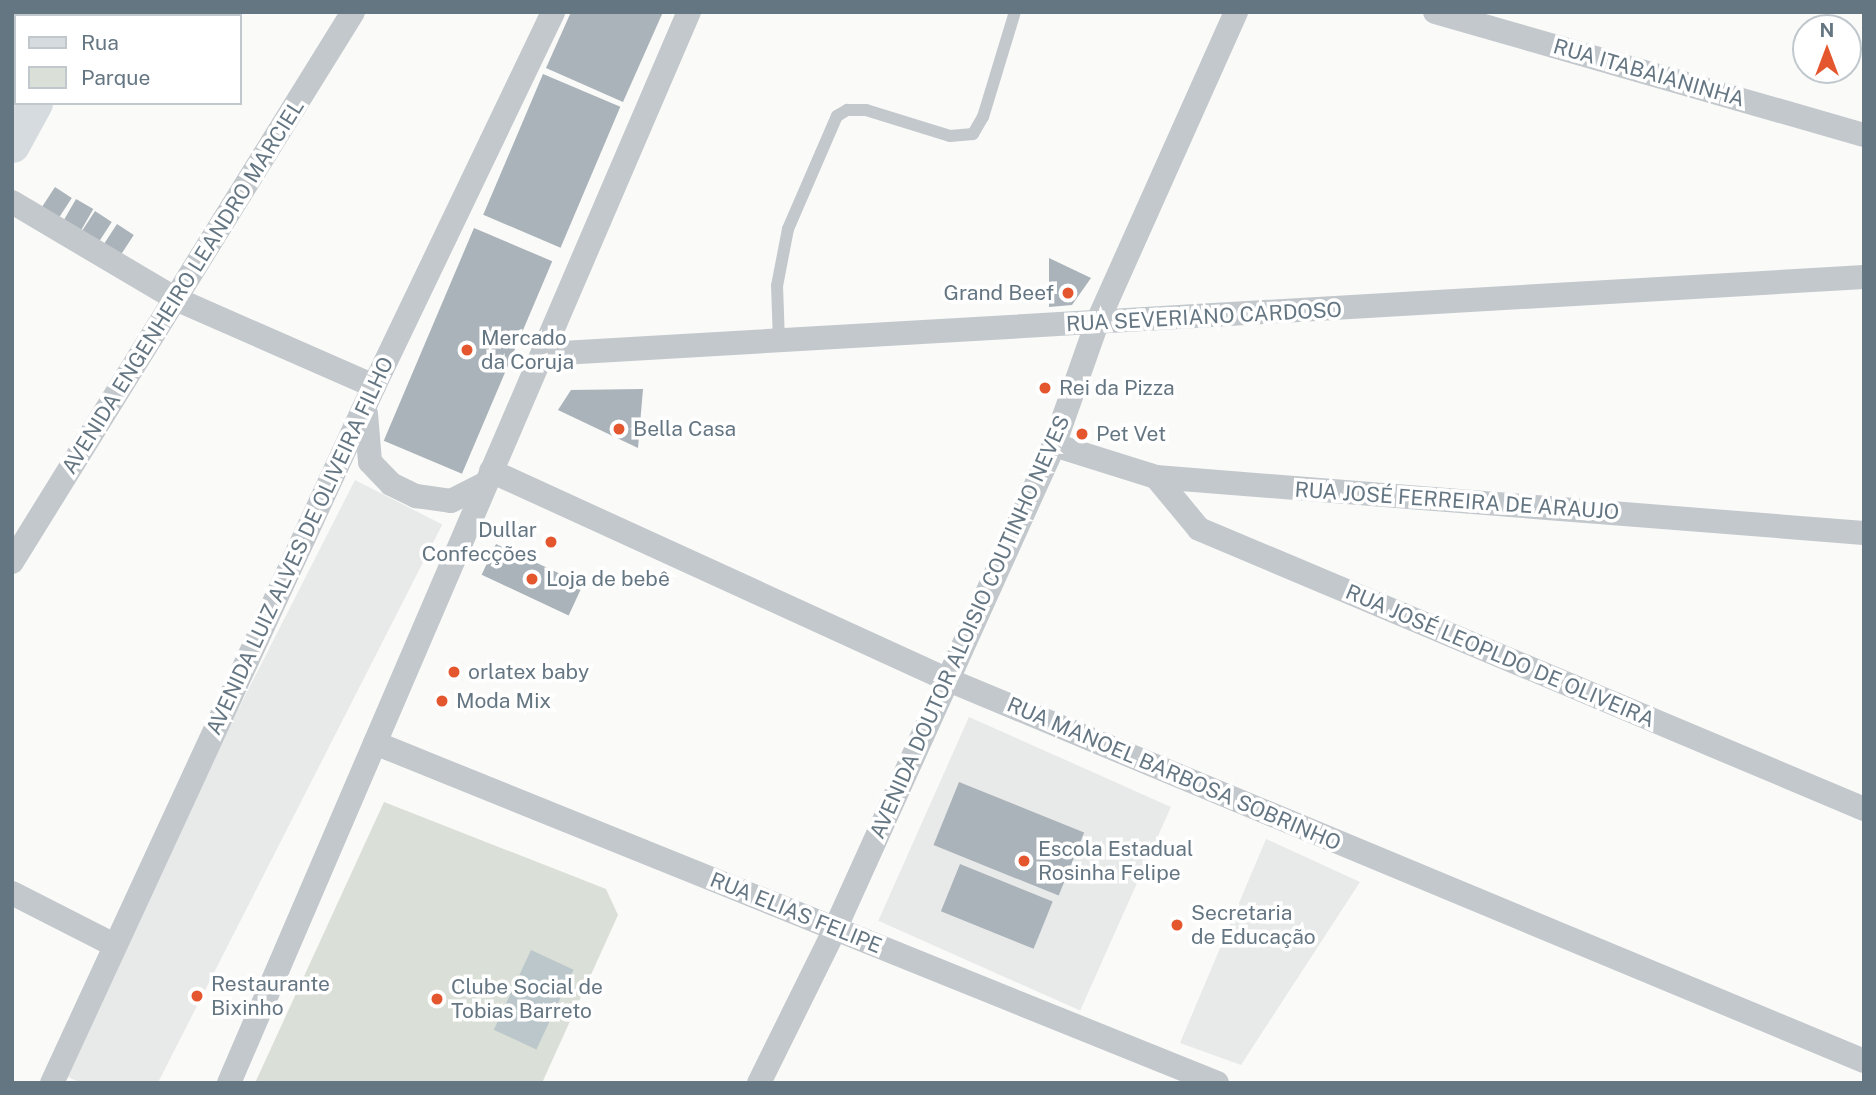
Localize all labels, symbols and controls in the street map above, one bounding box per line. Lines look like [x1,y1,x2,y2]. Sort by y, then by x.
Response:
legend [14,14,242,105]
north arrow [1792,14,1862,84]
text: N [1820,19,1834,41]
text: Rua [81,30,119,55]
street label: RUA ITABAIANINHA [1551,34,1747,112]
text: Parque [81,65,150,90]
street label: AVENIDA ENGENHEIRO LEANDRO MARCIEL [57,95,309,479]
place label: Grand Beef [944,280,1054,306]
marker: Grand Beef [1060,285,1076,301]
street label: RUA SEVERIANO CARDOSO [1066,297,1342,337]
place label: Mercado da Coruja [481,325,574,375]
marker: Mercado da Coruja [459,342,475,358]
street label: AVENIDA LUIZ ALVES DE OLIVEIRA FILHO [201,353,399,739]
place label: Rei da Pizza [1059,375,1175,401]
marker: Rei da Pizza [1037,380,1053,396]
street label: AVENIDA DOUTOR ALOISIO COUTINHO NEVES [865,411,1075,843]
place label: Bella Casa [633,416,736,442]
marker: Bella Casa [611,421,627,437]
place label: Pet Vet [1096,421,1167,447]
marker: Pet Vet [1074,426,1090,442]
street label: RUA JOSÉ FERREIRA DE ARAUJO [1294,477,1620,525]
place label: Dullar Confecções [422,517,537,567]
marker: Dullar Confecções [543,534,559,550]
place label: Loja de bebê [546,566,670,592]
marker: Loja de bebê [524,571,540,587]
street label: RUA JOSÉ LEOPLDO DE OLIVEIRA [1342,579,1658,733]
place label: orlatex baby [468,659,589,685]
marker: orlatex baby [446,664,462,680]
place label: Moda Mix [456,688,551,714]
street label: RUA MANOEL BARBOSA SOBRINHO [1003,692,1345,856]
marker: Moda Mix [434,693,450,709]
place label: Escola Estadual Rosinha Felipe [1038,836,1193,886]
marker: Escola Estadual Rosinha Felipe [1016,853,1032,869]
street label: RUA ELIAS FELIPE [706,867,886,959]
place label: Secretaria de Educação [1191,900,1316,950]
marker: Secretaria de Educação [1169,917,1185,933]
place label: Restaurante Bixinho [211,971,330,1021]
place label: Clube Social de Tobias Barreto [451,974,603,1024]
marker: Restaurante Bixinho [189,988,205,1004]
marker: Clube Social de Tobias Barreto [429,991,445,1007]

